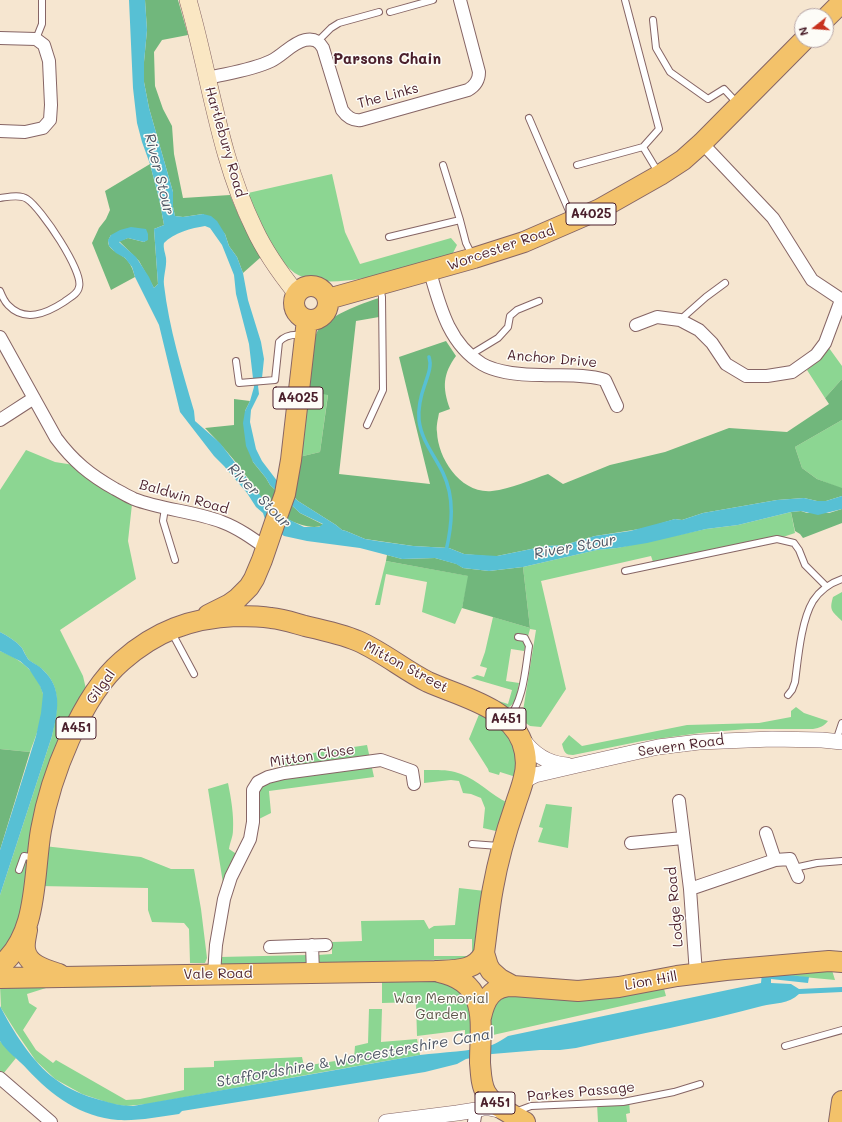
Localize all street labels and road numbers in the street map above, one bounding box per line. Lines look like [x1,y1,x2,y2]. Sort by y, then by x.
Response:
street label: The Links [356,80,420,112]
street label: Hartlebury Road [201,85,249,199]
road number: A4025 [566,203,616,225]
street label: Worcester Road [445,222,557,274]
street label: Anchor Drive [506,347,598,371]
road number: A4025 [273,387,323,409]
street label: Baldwin Road [137,476,231,518]
street label: Mitton Street [361,638,451,696]
street label: Gilgal [83,666,119,708]
road number: A451 [486,708,526,730]
road number: A451 [56,717,96,739]
street label: Severn Road [637,732,725,760]
street label: Mitton Close [268,741,356,771]
street label: Lodge Road [663,866,687,948]
street label: Vale Road [183,965,253,983]
street label: Lion Hill [623,968,679,994]
street label: Parkes Passage [526,1079,636,1105]
road number: A451 [475,1092,515,1114]

